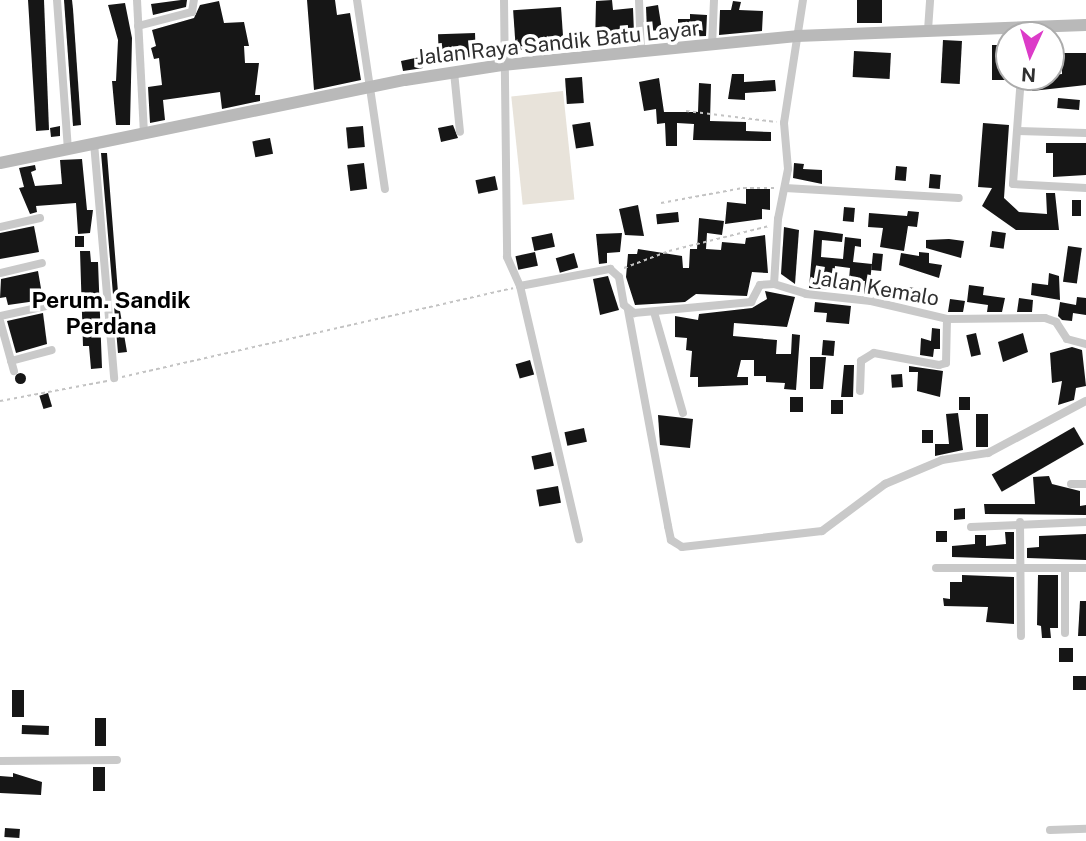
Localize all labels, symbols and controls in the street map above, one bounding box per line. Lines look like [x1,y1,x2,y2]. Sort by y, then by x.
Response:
street label: Jalan Raya Sandik Batu Layar [415,16,701,70]
north arrow [995,21,1065,91]
text: N [1021,63,1037,86]
street label: Jalan Kemalo [811,264,941,312]
district label: Perum. Sandik Perdana [31,286,191,340]

